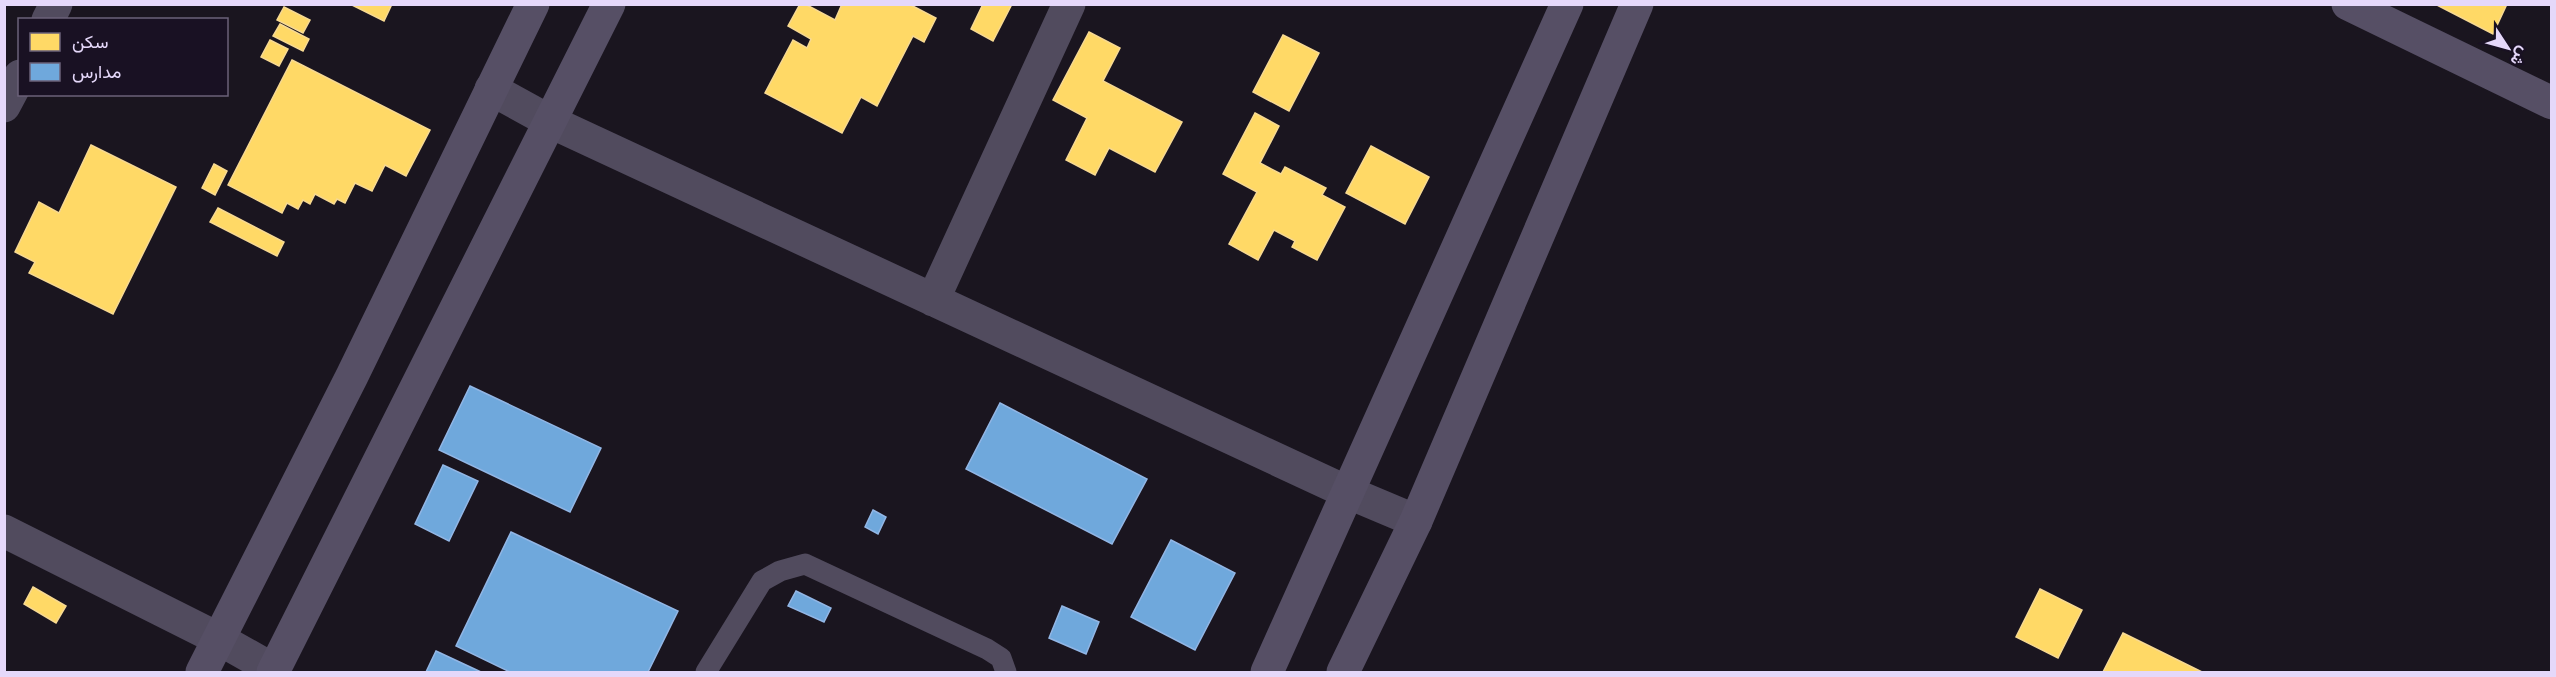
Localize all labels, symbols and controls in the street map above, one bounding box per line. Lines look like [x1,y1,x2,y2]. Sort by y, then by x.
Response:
legend [18,18,228,96]
north arrow [2478,18,2538,78]
text: سكن [72,30,108,54]
text: ش [2505,42,2534,70]
text: مدارس [72,60,121,84]

